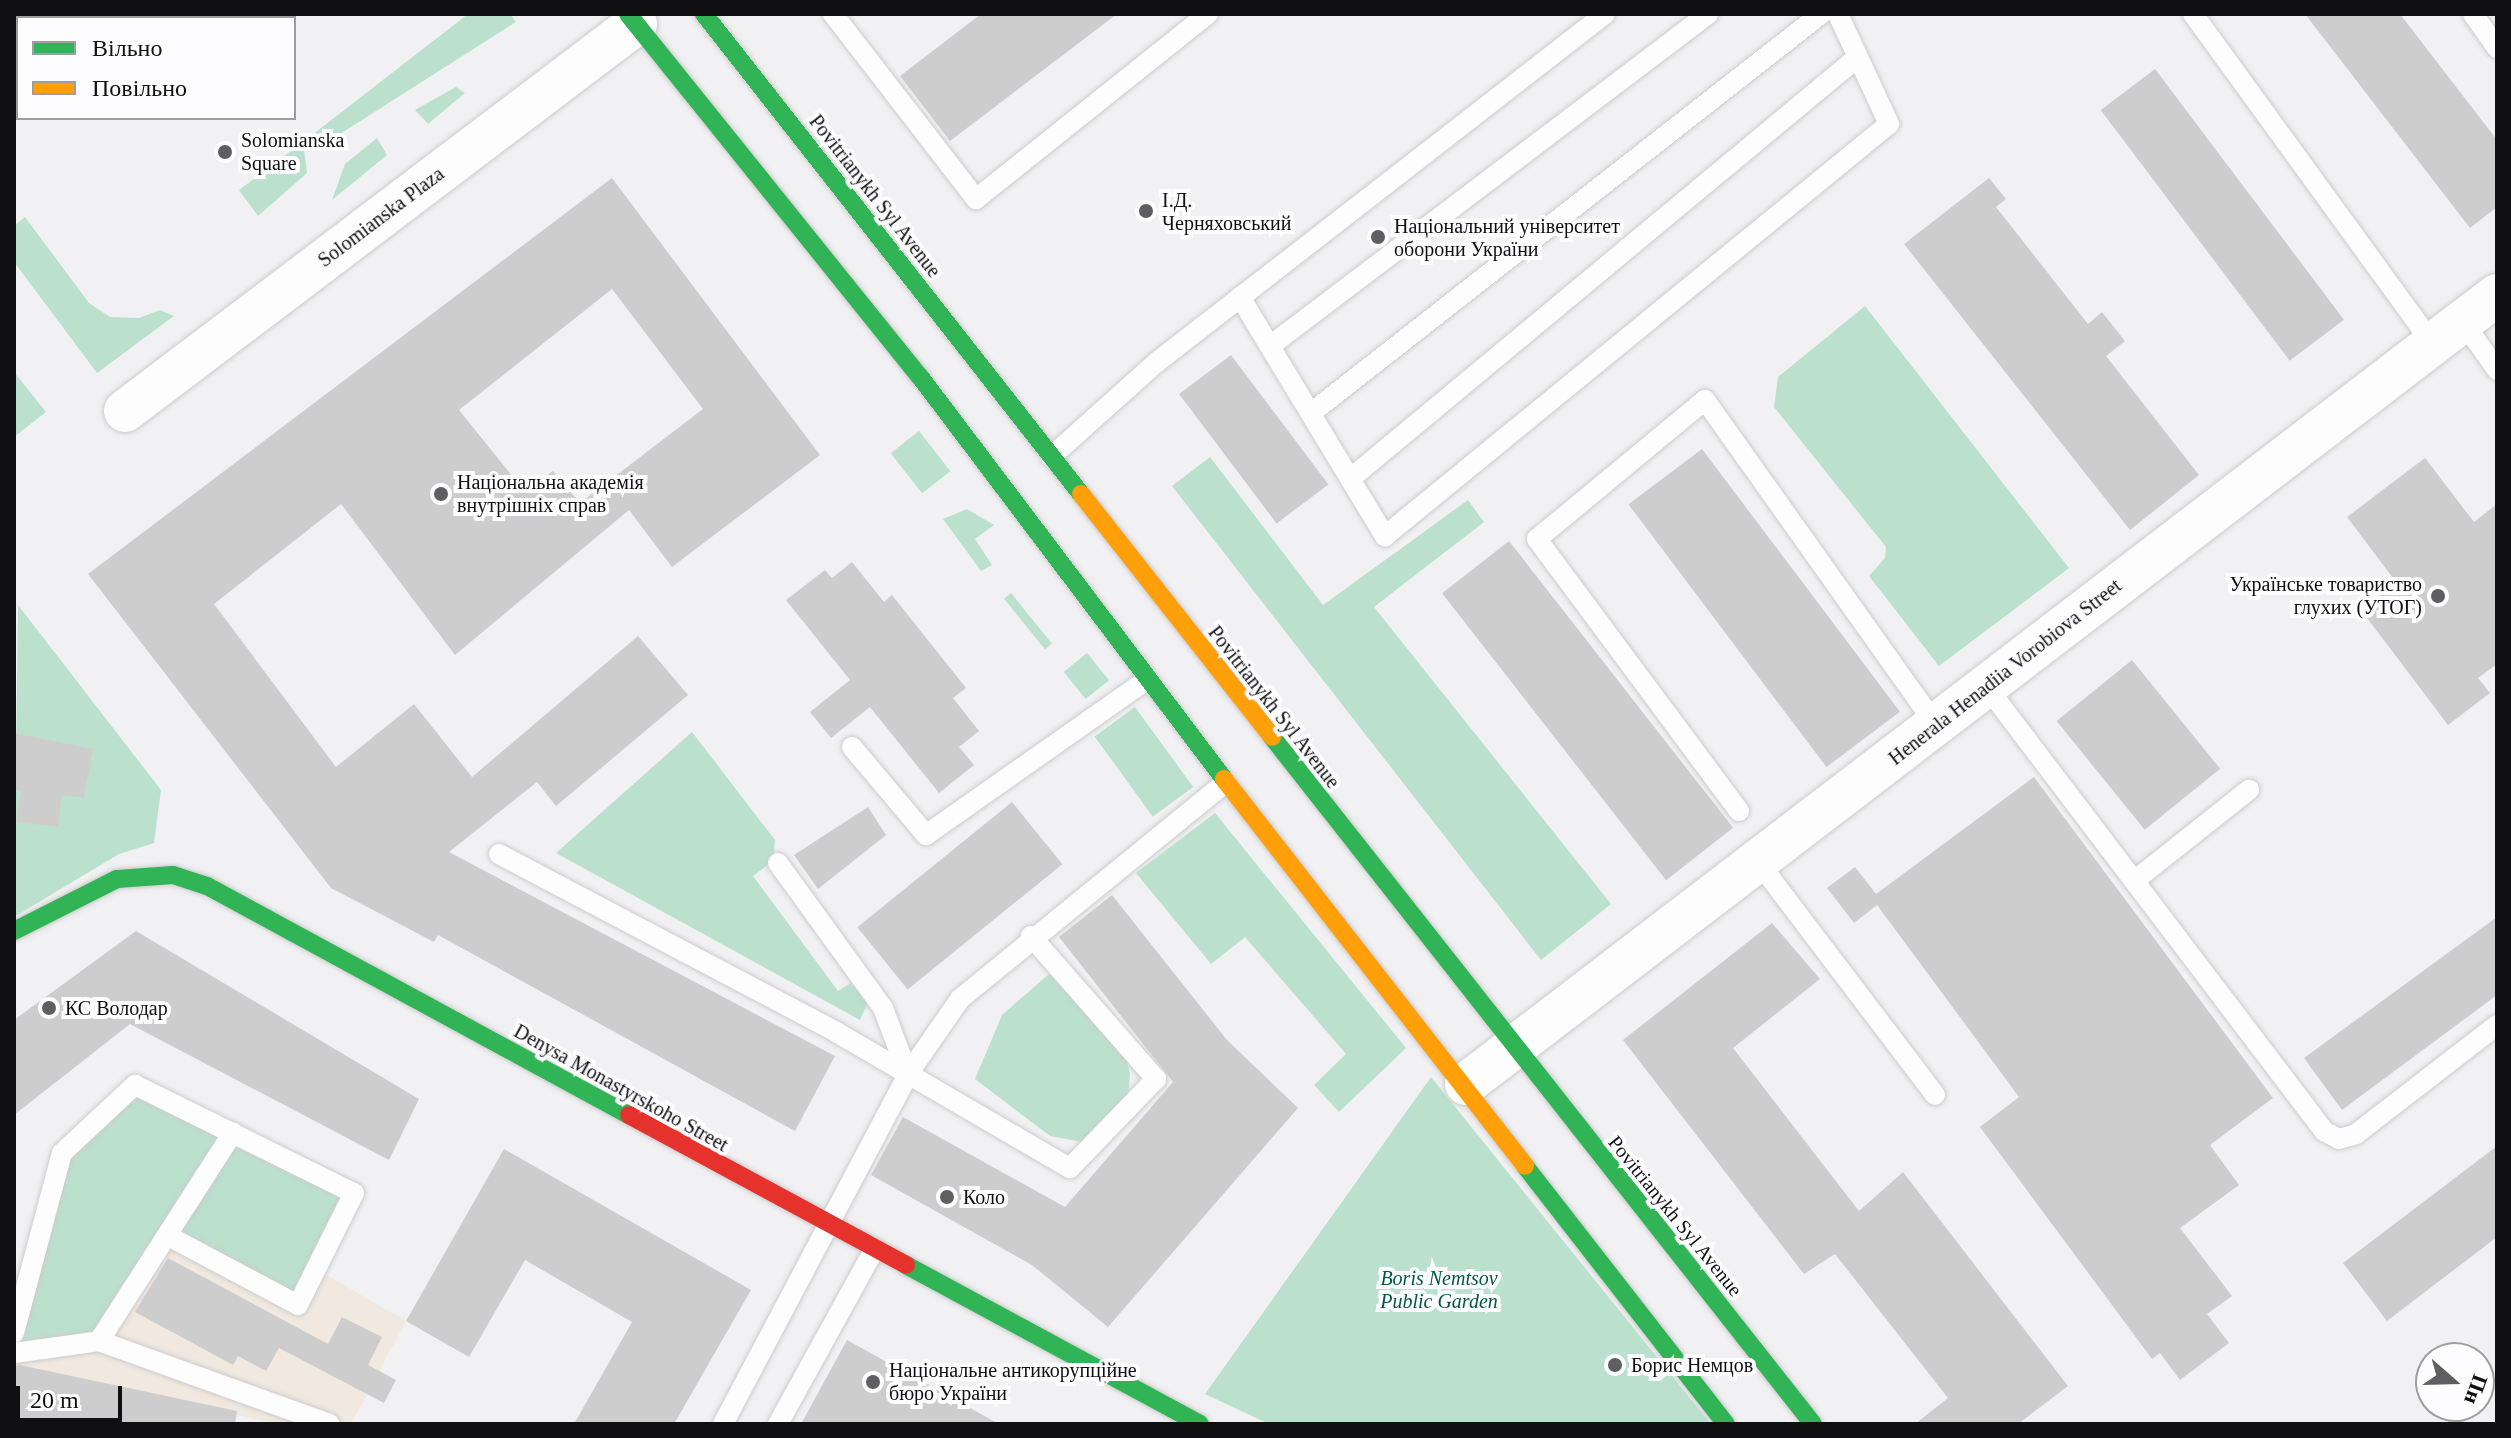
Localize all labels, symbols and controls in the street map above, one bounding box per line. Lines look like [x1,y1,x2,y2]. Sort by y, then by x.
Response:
legend [16,16,296,120]
text: Вільно [92,35,162,61]
text: Повільно [92,75,187,101]
street label: Povitrianykh Syl Avenue [804,110,946,282]
place label: Solomianska Square [241,128,344,175]
marker: Solomianska Square [216,143,234,161]
street label: Solomianska Plaza [313,162,449,272]
place label: І.Д. Черняховський [1162,188,1291,235]
marker: І.Д. Черняховський [1137,202,1155,220]
place label: Національний університет оборони України [1394,214,1620,261]
marker: Національний університет оборони України [1369,228,1387,246]
place label: Національна академія внутрішніх справ [457,470,644,517]
marker: Національна академія внутрішніх справ [432,485,450,503]
place label: Українське товариство глухих (УТОГ) [2229,572,2422,619]
street label: Henerala Henadiia Vorobiova Street [1884,574,2126,770]
marker: Українське товариство глухих (УТОГ) [2429,587,2447,605]
street label: Povitrianykh Syl Avenue [1203,621,1345,793]
place label: КС Володар [65,996,168,1020]
marker: КС Володар [40,999,58,1017]
street label: Denysa Monastyrskoho Street [510,1019,732,1157]
street label: Povitrianykh Syl Avenue [1603,1130,1747,1302]
place label: Коло [963,1185,1005,1209]
marker: Коло [938,1188,956,1206]
park label: Boris Nemtsov Public Garden [1380,1267,1498,1314]
north arrow [2415,1342,2495,1422]
place label: Борис Немцов [1631,1353,1753,1377]
marker: Борис Немцов [1606,1356,1624,1374]
place label: Національне антикорупційне бюро України [889,1358,1137,1405]
scale bar [20,1370,126,1420]
text: Пн [2459,1371,2493,1408]
marker: Національне антикорупційне бюро України [864,1373,882,1391]
text: 20 m [30,1387,79,1413]

